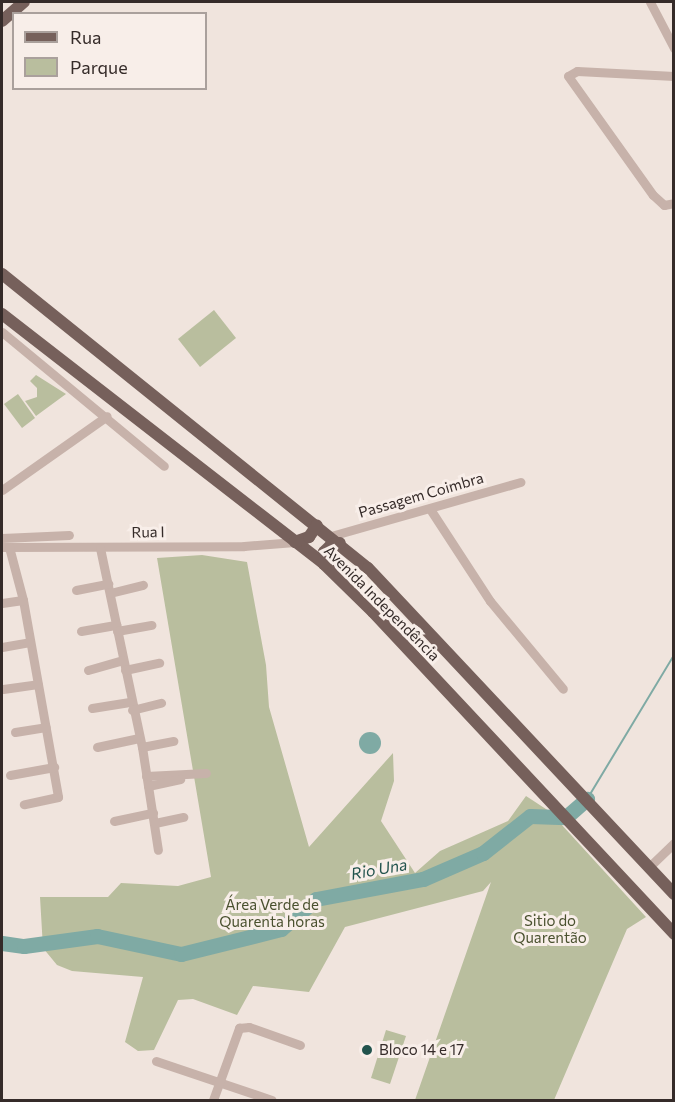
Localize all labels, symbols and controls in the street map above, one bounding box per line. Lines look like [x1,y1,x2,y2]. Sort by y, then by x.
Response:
legend [12,12,207,90]
text: Rua [70,26,101,48]
text: Parque [70,56,128,78]
street label: Passagem Coimbra [356,469,486,521]
street label: Rua I [131,523,165,541]
street label: Avenida Independência [320,541,444,665]
water label: Rio Una [349,855,409,883]
park label: Área Verde de Quarenta horas [219,895,325,930]
park label: Sitio do Quarentão [513,911,587,946]
place label: Bloco 14 e 17 [379,1041,464,1059]
marker: Bloco 14 e 17 [360,1043,374,1057]

